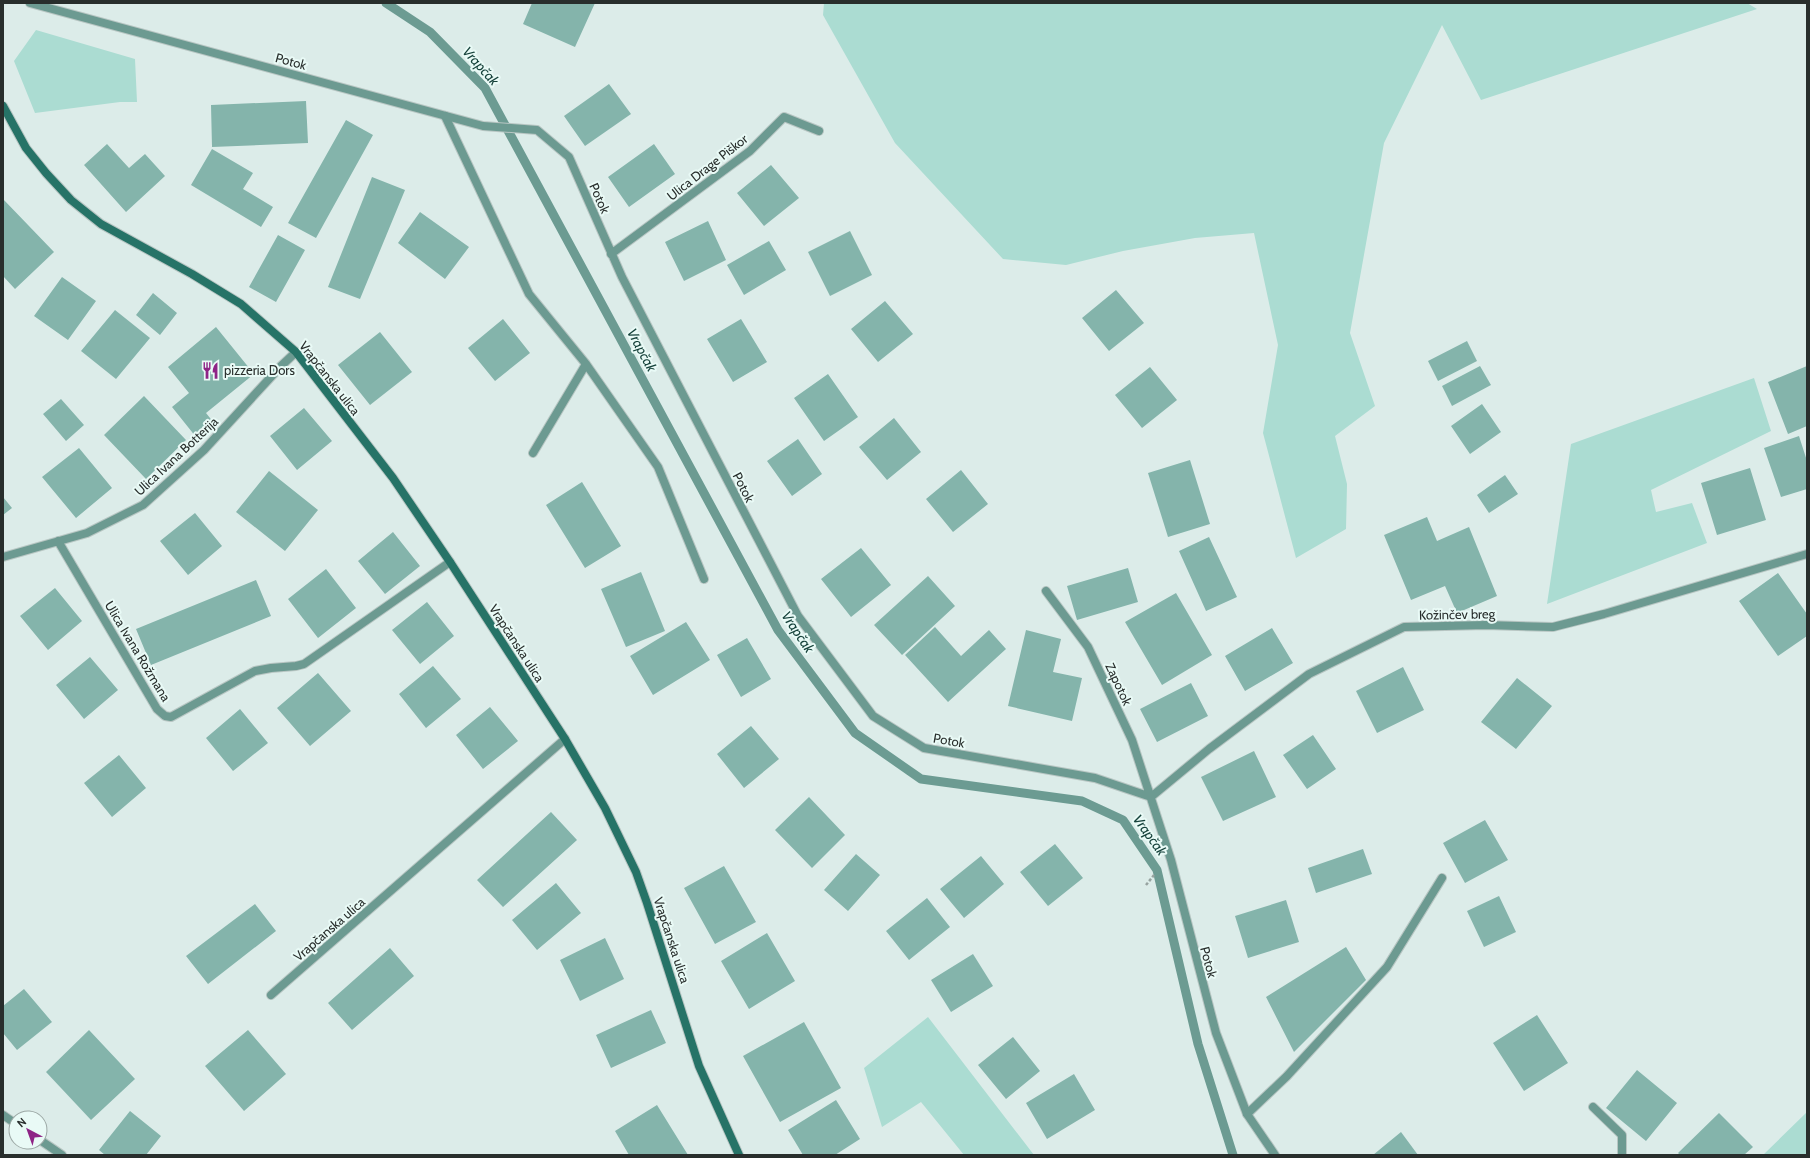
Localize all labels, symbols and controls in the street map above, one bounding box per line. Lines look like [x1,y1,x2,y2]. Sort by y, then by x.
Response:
water label: Vrapčak [459,43,504,90]
street label: Potok [274,49,309,73]
street label: Ulica Drage Piškor [663,130,751,204]
street label: Potok [586,180,614,216]
water label: Vrapčak [623,325,661,376]
street label: Vrapčanska ulica [296,338,364,419]
restaurant icon: pizzeria Dors [201,360,221,380]
place label: pizzeria Dors [224,362,295,378]
street label: Ulica Ivana Botterija [131,413,222,500]
street label: Potok [730,469,758,505]
street label: Ulica Ivana Rožmana [102,598,175,705]
street label: Vrapčanska ulica [486,601,548,686]
street label: Kožinčev breg [1419,605,1496,623]
water label: Vrapčak [778,608,819,657]
street label: Zapotok [1102,660,1136,708]
street label: Potok [932,729,966,751]
water label: Vrapčak [1129,811,1171,860]
street label: Vrapčanska ulica [290,893,369,964]
street label: Vrapčanska ulica [651,895,694,986]
street label: Potok [1197,945,1221,980]
north arrow [8,1110,48,1150]
text: N [14,1115,29,1130]

